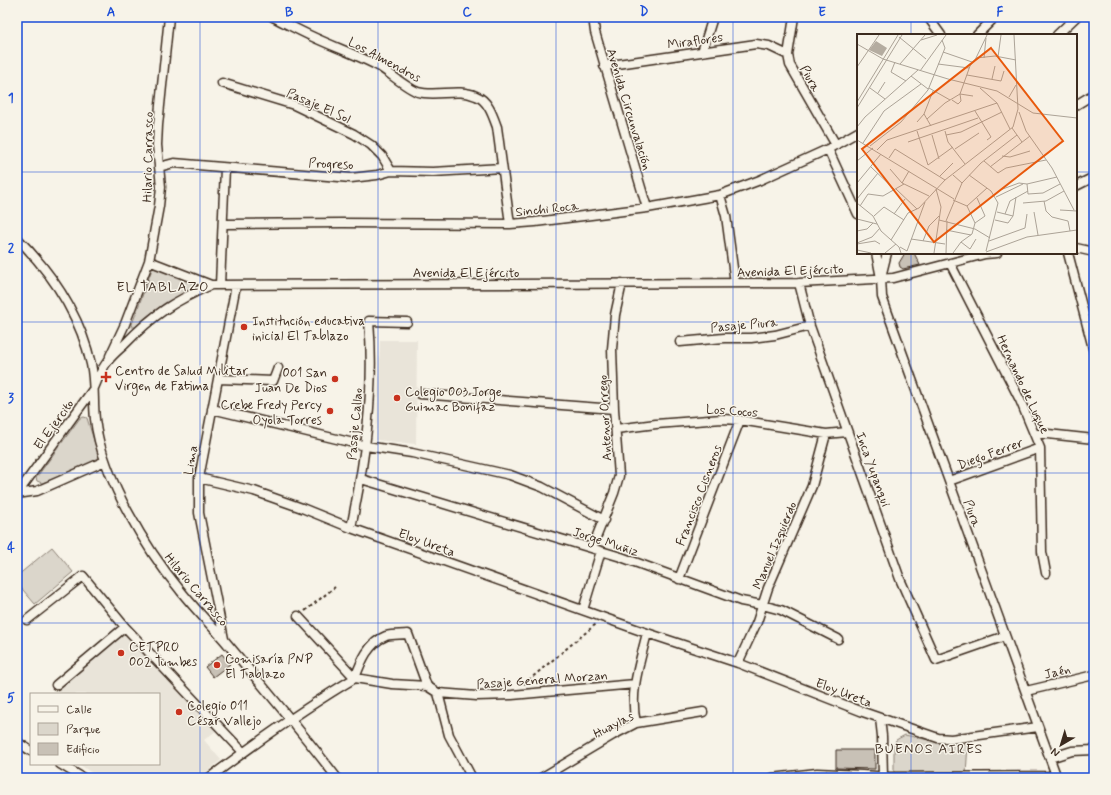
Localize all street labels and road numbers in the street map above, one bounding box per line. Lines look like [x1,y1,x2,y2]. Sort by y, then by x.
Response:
street label: Miraflores [666,29,724,54]
street label: Los Almendros [345,34,424,87]
street label: Avenida Circunvalación [602,46,655,172]
street label: Piura [795,62,824,95]
street label: Pasaje El Sol [284,85,353,128]
street label: Hilario Carrasco [139,111,158,203]
street label: Progreso [308,155,354,174]
street label: Sinchi Roca [515,198,580,221]
street label: Avenida El Ejército [736,261,844,282]
street label: Avenida El Ejército [413,265,519,282]
street label: Pasaje Piura [710,314,779,337]
street label: Hernando de Luque [992,332,1053,437]
street label: Antenor Orrego [595,374,616,461]
street label: Pasaje Callao [344,387,367,461]
street label: El Ejercito [30,396,78,453]
street label: Los Cocos [705,401,759,422]
street label: Inca Yupanqui [851,430,894,509]
street label: Diego Ferrer [955,434,1027,476]
street label: Francisco Cisneros [672,442,727,549]
street label: Lima [181,444,202,476]
street label: Piura [959,497,984,530]
street label: Manuel Izquierdo [749,499,802,592]
street label: Jorge Muñiz [570,524,641,562]
street label: Eloy Ureta [396,525,457,561]
street label: Hilario Carrasco [160,550,232,631]
street label: Jaén [1042,661,1072,684]
street label: Pasaje General Morzan [476,667,608,694]
street label: Eloy Ureta [813,675,874,712]
street label: Huaylas [590,708,637,743]

